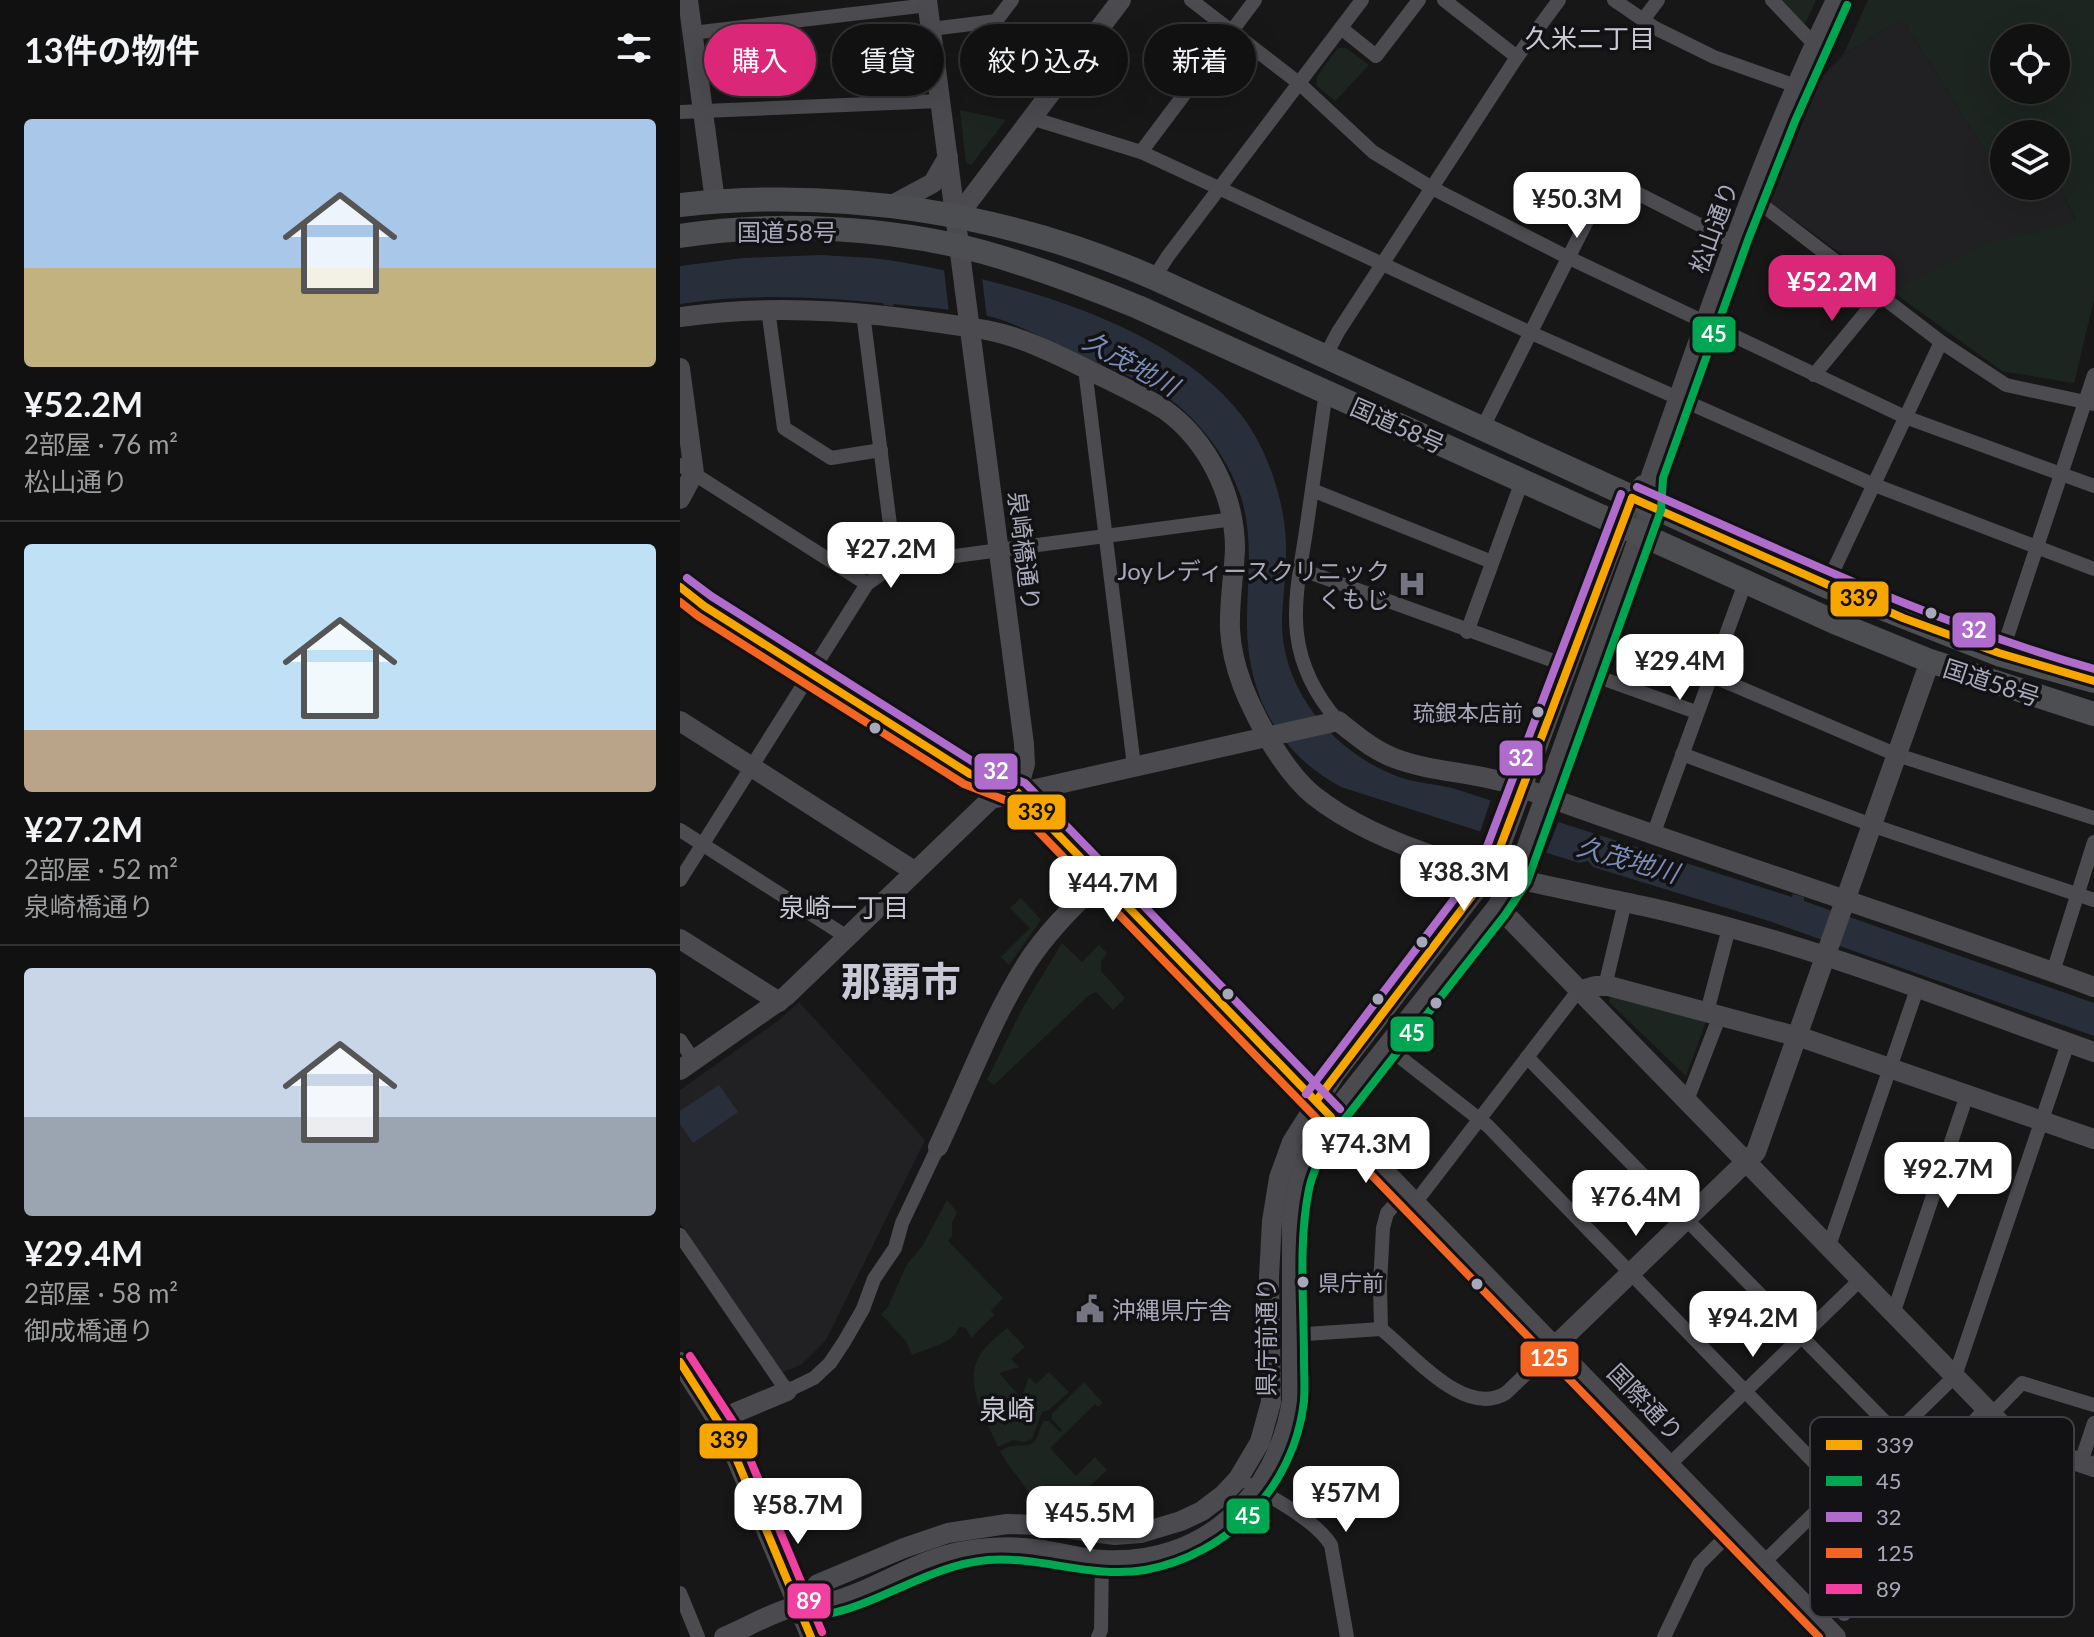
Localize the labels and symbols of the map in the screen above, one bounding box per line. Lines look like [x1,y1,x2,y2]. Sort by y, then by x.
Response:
district label: 久米二丁目 [1525,22,1655,54]
pin: ¥50.3M [1512,172,1642,240]
street label: 松山通り [1683,177,1743,277]
street label: 国道58号 [737,217,837,246]
pin: ¥52.2M [1767,255,1897,323]
line badge: 45 [1691,315,1737,354]
text: 45 [1701,320,1727,347]
water label: 久茂地川 [1078,324,1187,404]
street label: 国道58号 [1346,391,1450,459]
street label: 泉崎橋通り [1003,490,1047,612]
pin: ¥27.2M [826,522,956,590]
place label: Joyレディースクリニック くもじ [1118,556,1390,613]
hospital icon: Joyレディースクリニック くもじ [1397,569,1427,599]
line badge: 339 [1829,580,1890,618]
text: 339 [1840,584,1878,611]
unlabelled marker [1923,605,1939,621]
line badge: 32 [1951,611,1997,649]
text: 32 [1961,616,1987,643]
pin: ¥29.4M [1615,634,1745,702]
street label: 国道58号 [1940,653,2044,711]
place label: 琉銀本店前 [1413,699,1523,726]
marker: 琉銀本店前 [1530,704,1546,720]
unlabelled marker [867,720,883,736]
line badge: 32 [1498,739,1544,777]
text: 32 [1508,744,1534,771]
line badge: 32 [973,752,1019,791]
text: 32 [983,757,1009,784]
line badge: 339 [1006,793,1067,831]
text: 339 [1018,798,1056,825]
water label: 久茂地川 [1574,829,1685,890]
pin: ¥38.3M [1399,845,1529,913]
pin: ¥44.7M [1048,856,1178,924]
district label: 泉崎一丁目 [779,891,909,923]
unlabelled marker [1414,934,1430,950]
district label: 那覇市 [841,957,961,1005]
unlabelled marker [1220,986,1236,1002]
unlabelled marker [1370,991,1386,1007]
unlabelled marker [1428,995,1444,1011]
line badge: 45 [1389,1015,1435,1053]
text: 45 [1399,1019,1425,1046]
pin: ¥74.3M [1301,1117,1431,1185]
pin: ¥92.7M [1883,1142,2013,1210]
pin: ¥76.4M [1571,1170,1701,1238]
place label: 県庁前 [1318,1269,1384,1296]
marker: 県庁前 [1295,1274,1311,1290]
unlabelled marker [1469,1276,1485,1292]
street label: 県庁前通り [1251,1277,1280,1397]
pin: ¥94.2M [1688,1291,1818,1359]
public building icon: 沖縄県庁舎 [1075,1294,1105,1324]
place label: 沖縄県庁舎 [1112,1295,1232,1324]
line badge: 125 [1519,1340,1580,1378]
text: 125 [1530,1344,1568,1371]
street label: 国際通り [1602,1357,1690,1447]
district label: 泉崎 [979,1392,1035,1426]
legend [1810,1417,2074,1617]
line badge: 339 [698,1422,759,1460]
text: 339 [710,1426,748,1453]
text: 339 [1876,1431,1914,1458]
pin: ¥57M [1299,1466,1393,1534]
text: 45 [1876,1467,1902,1494]
pin: ¥58.7M [733,1478,863,1546]
pin: ¥45.5M [1025,1486,1155,1554]
line badge: 45 [1225,1497,1271,1535]
text: 45 [1235,1502,1261,1529]
text: 32 [1876,1503,1902,1530]
text: 125 [1876,1539,1914,1566]
text: 89 [1876,1575,1902,1602]
line badge: 89 [786,1582,832,1620]
text: 89 [796,1587,822,1614]

